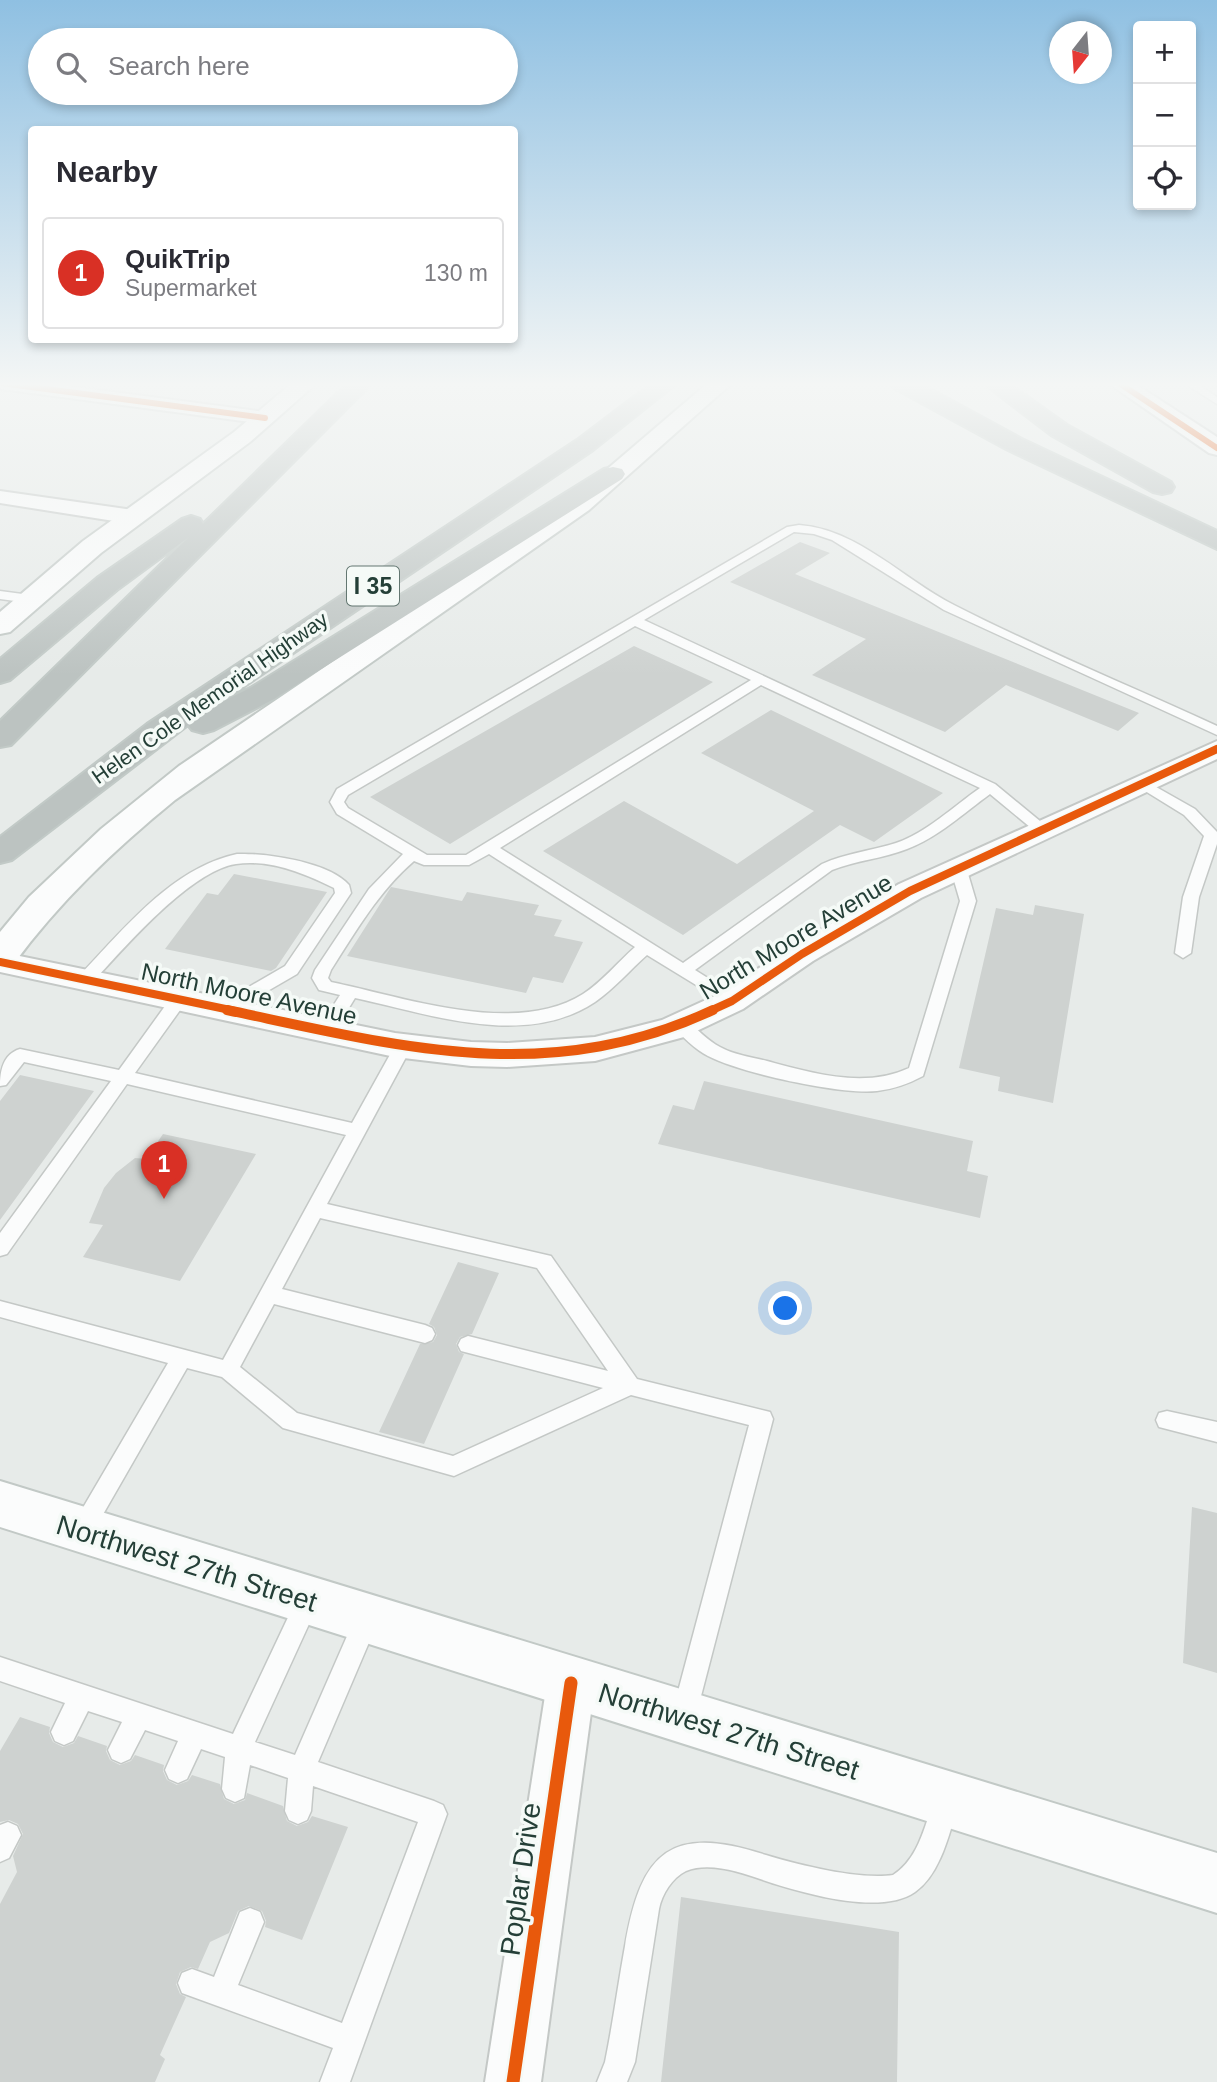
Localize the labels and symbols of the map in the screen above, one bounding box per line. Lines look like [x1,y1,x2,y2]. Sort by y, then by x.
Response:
north arrow [1049,21,1112,84]
road number: I 35 [347,566,399,606]
street label: Helen Cole Memorial Highway [87,607,332,788]
street label: North Moore Avenue [695,868,897,1005]
street label: North Moore Avenue [139,957,359,1030]
pin: 1 [141,1141,187,1199]
your location [768,1291,802,1325]
street label: Northwest 27th Street [53,1509,321,1618]
street label: Northwest 27th Street [595,1677,863,1786]
street label: Poplar Drive [494,1801,547,1958]

